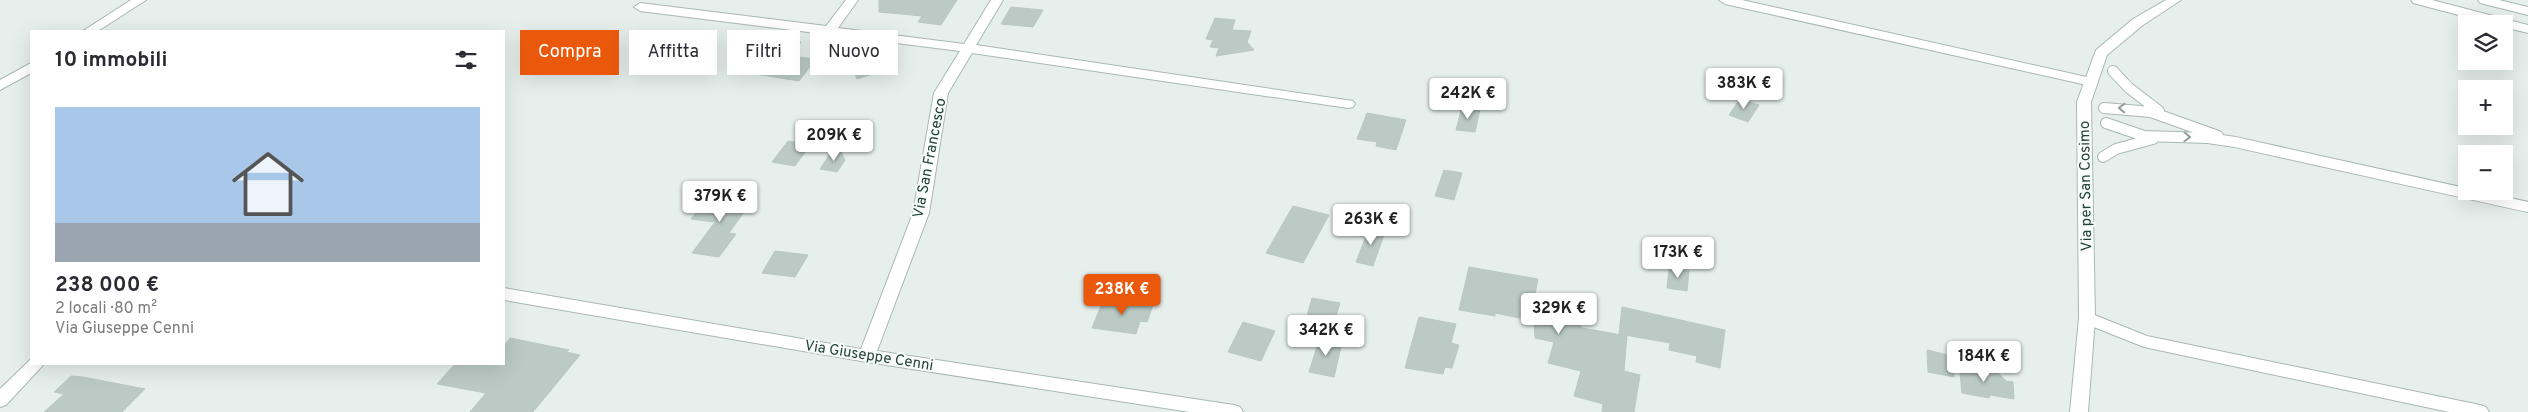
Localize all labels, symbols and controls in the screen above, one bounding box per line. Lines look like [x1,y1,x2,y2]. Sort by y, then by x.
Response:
map controls [2458,15,2513,200]
button: layers [2458,15,2513,70]
chip: Compra [520,30,619,75]
chip: Affitta [629,30,717,75]
chip: Filtri [727,30,800,75]
chip: Nuovo [810,30,898,75]
icon: filters [452,46,480,74]
text: 10 immobili [55,47,167,74]
pin: 383K € [1703,68,1785,110]
text: 383K € [1717,74,1771,94]
pin: 242K € [1427,78,1509,120]
button: + [2458,80,2513,135]
text: 242K € [1440,84,1496,104]
street label: Via San Francesco [910,97,951,220]
one-way arrow [2118,103,2126,114]
pin: 209K € [793,120,875,162]
street label: Via per San Cosimo [2076,121,2097,251]
text: 209K € [806,126,862,146]
one-way arrow [2183,132,2191,143]
icon: home [223,139,313,229]
button: − [2458,145,2513,200]
pin: 379K € [679,180,761,223]
text: 379K € [693,187,747,207]
pin: 263K € [1330,204,1412,246]
text: 263K € [1344,210,1398,230]
pin: 173K € [1637,236,1719,279]
text: 173K € [1653,243,1703,263]
text: 238 000 € [55,272,159,299]
pin: 238K € [1081,274,1163,316]
text: 238K € [1095,280,1149,300]
pin: 329K € [1518,292,1600,335]
text: 2 locali · 80 m² [55,299,157,319]
text: 329K € [1532,299,1586,319]
pin: 342K € [1285,314,1367,357]
text: Via Giuseppe Cenni [55,319,194,339]
text: 342K € [1298,321,1354,341]
street label: Via Giuseppe Cenni [803,337,935,376]
pin: 184K € [1943,340,2025,383]
text: 184K € [1958,347,2010,367]

